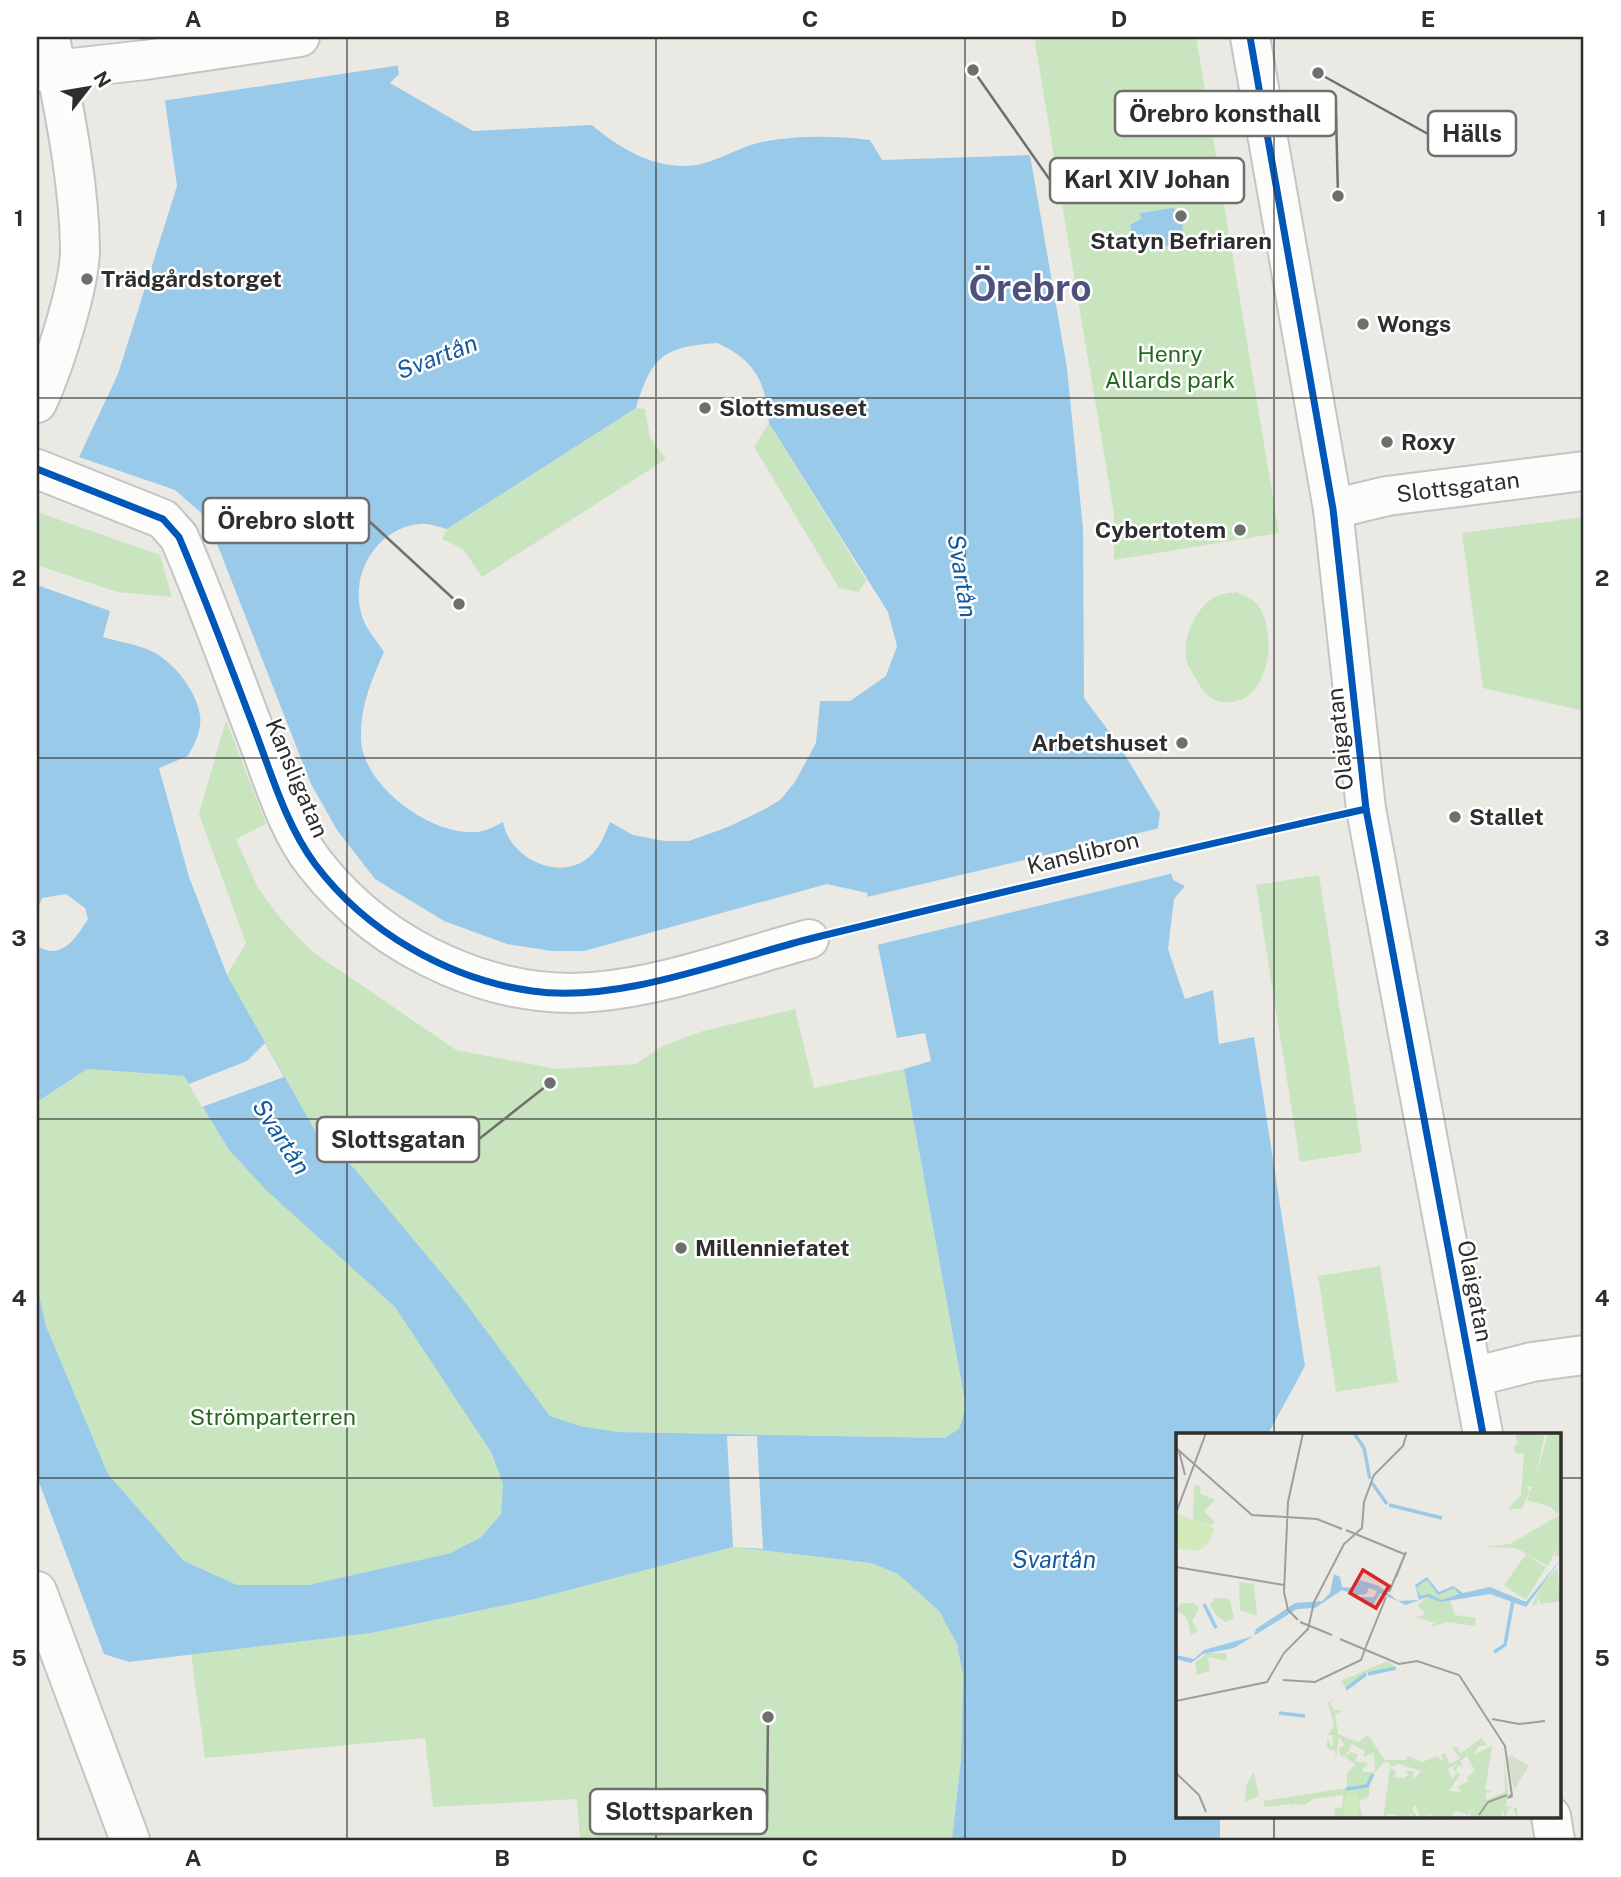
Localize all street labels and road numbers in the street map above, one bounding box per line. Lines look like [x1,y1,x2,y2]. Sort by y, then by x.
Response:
street label: Slottsgatan [1395,466,1521,507]
street label: Olaigatan [1321,686,1358,792]
street label: Kansligatan [260,714,335,841]
street label: Kanslibron [1024,826,1142,879]
street label: Olaigatan [1452,1238,1499,1344]

